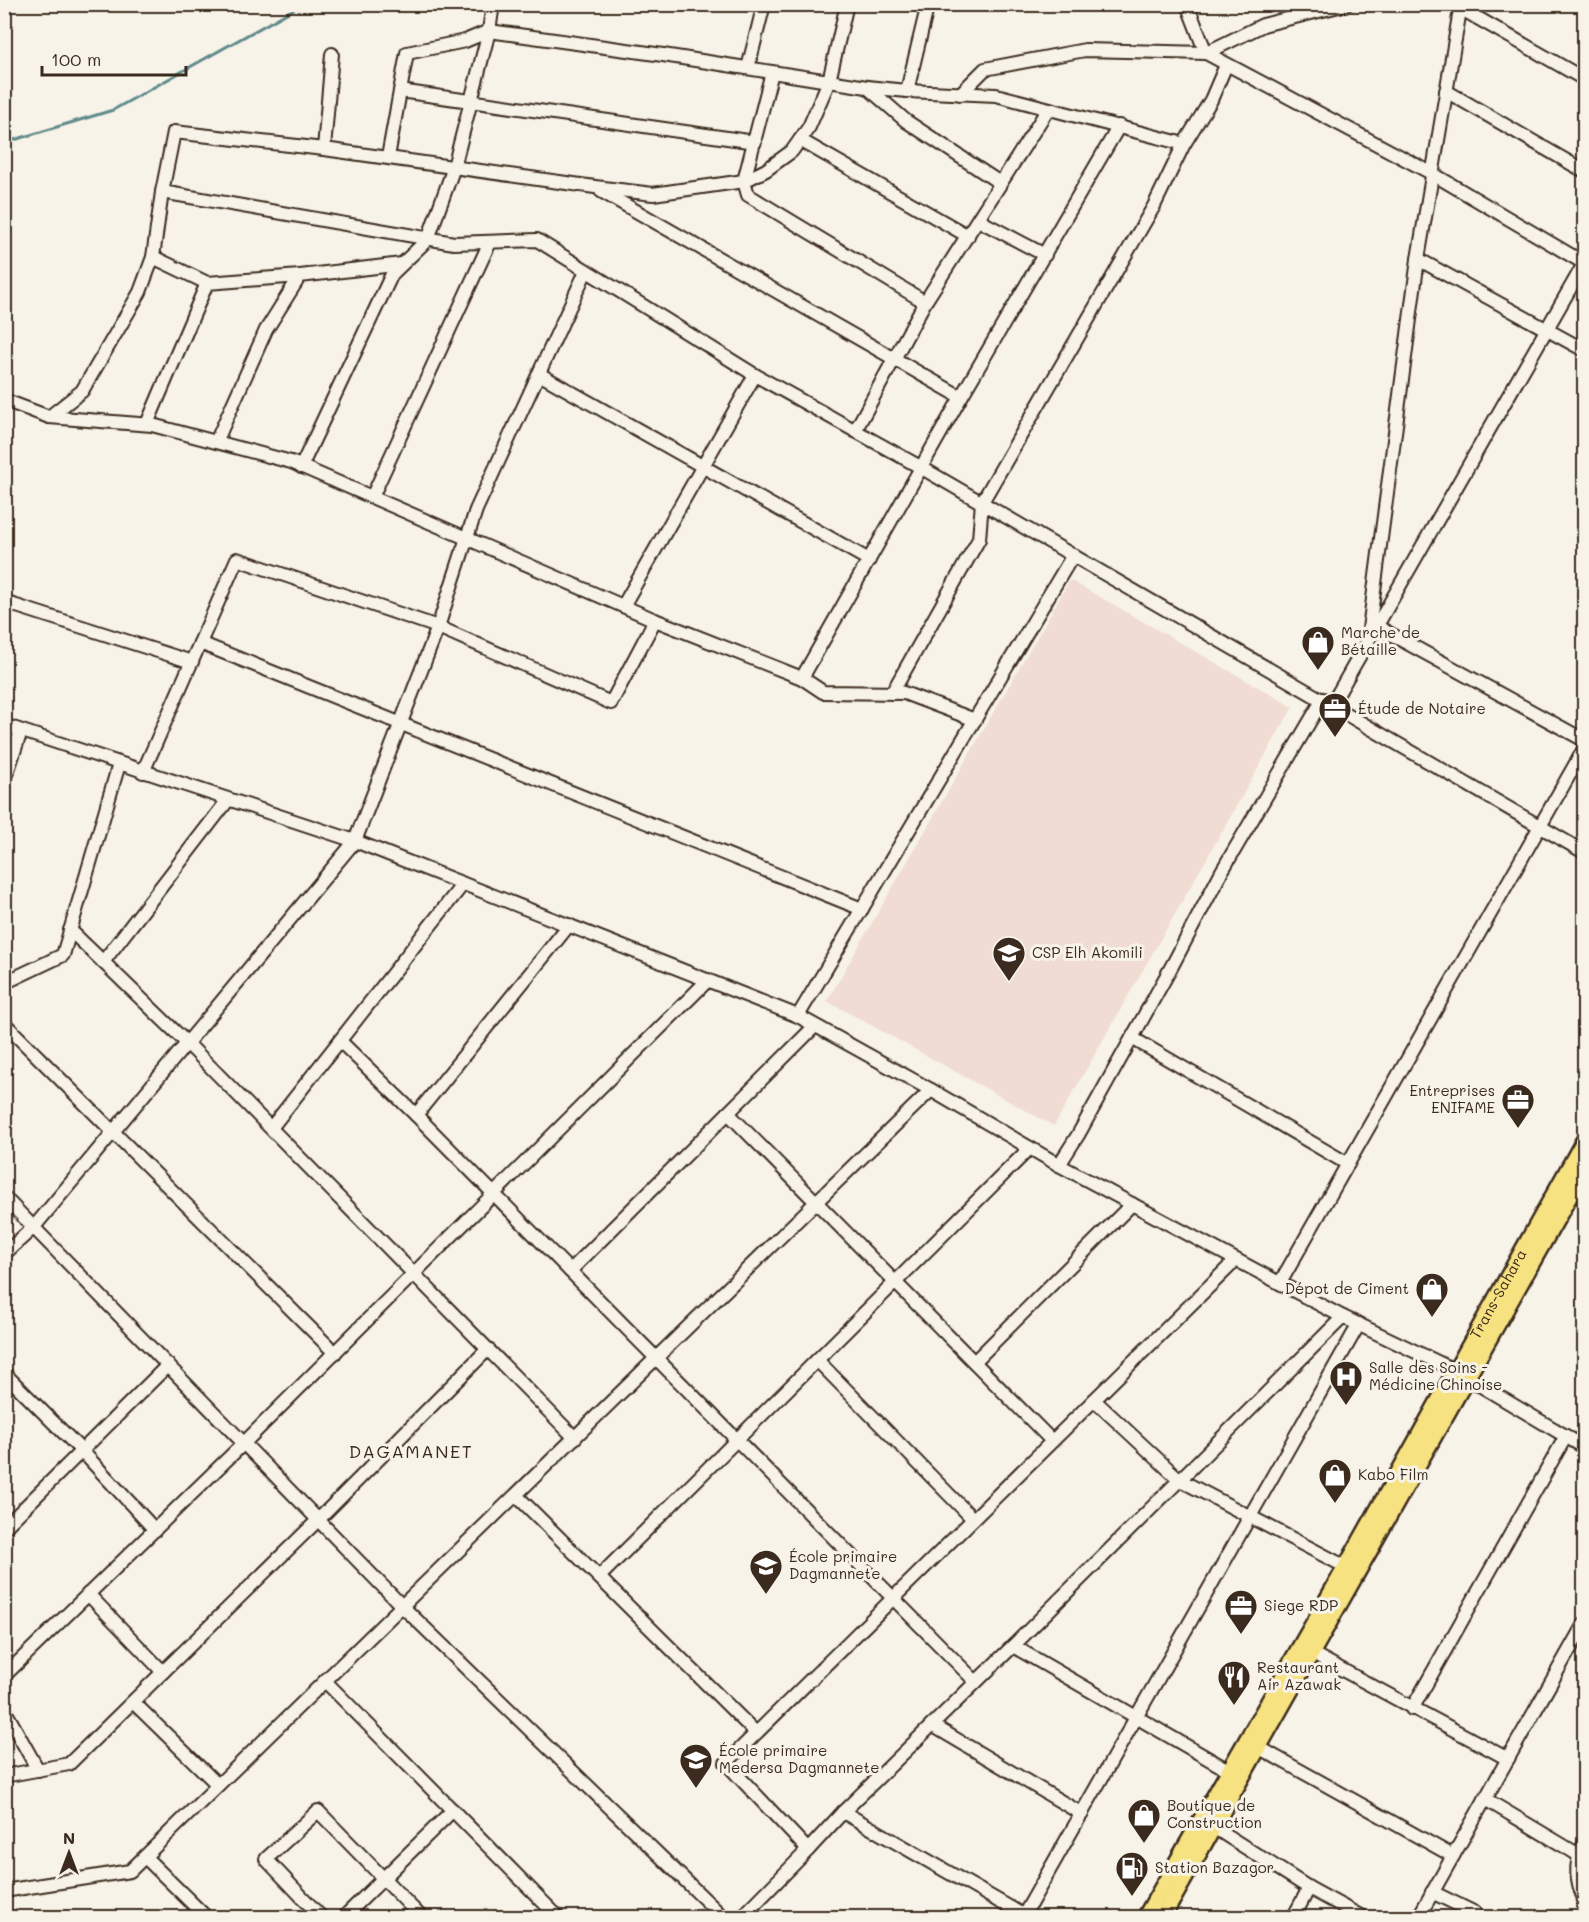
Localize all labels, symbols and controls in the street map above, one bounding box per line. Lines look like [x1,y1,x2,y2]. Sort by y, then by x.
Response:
scale bar [42,39,186,77]
text: 100 m [51,47,101,71]
place label: Marche de Bétaille [1341,622,1420,659]
shop icon: Marche de Bétaille [1300,624,1336,671]
office icon: Étude de Notaire [1317,691,1353,738]
place label: Étude de Notaire [1358,698,1486,718]
school or university icon: CSP Elh Akomili [991,935,1027,982]
place label: CSP Elh Akomili [1032,942,1143,962]
place label: Entreprises ENIFAME [1409,1080,1495,1117]
office icon: Entreprises ENIFAME [1500,1082,1536,1129]
street label: Trans-Sahara [1465,1245,1531,1342]
shop icon: Dépot de Ciment [1414,1271,1450,1318]
place label: Dépot de Ciment [1285,1278,1409,1298]
place label: Salle des Soins - Médicine Chinoise [1369,1357,1502,1394]
hospital icon: Salle des Soins - Médicine Chinoise [1328,1359,1364,1406]
district label: DAGAMANET [349,1439,473,1463]
shop icon: Kabo Film [1317,1457,1353,1504]
place label: Kabo Film [1358,1464,1428,1484]
place label: École primaire Dagmannete [789,1546,897,1583]
school or university icon: École primaire Dagmannete [748,1548,784,1595]
office icon: Siege RDP [1223,1588,1259,1635]
place label: Siege RDP [1264,1595,1338,1615]
place label: Restaurant Air Azawak [1257,1657,1341,1694]
restaurant icon: Restaurant Air Azawak [1216,1659,1252,1706]
place label: École primaire Medersa Dagmannete [719,1740,879,1777]
school or university icon: École primaire Medersa Dagmannete [678,1742,714,1789]
place label: Boutique de Construction [1167,1795,1262,1832]
shop icon: Boutique de Construction [1126,1797,1162,1844]
north arrow [39,1823,99,1883]
text: N [63,1827,75,1848]
fuel station icon: Station Bazagor [1114,1850,1150,1897]
place label: Station Bazagor [1155,1857,1274,1877]

